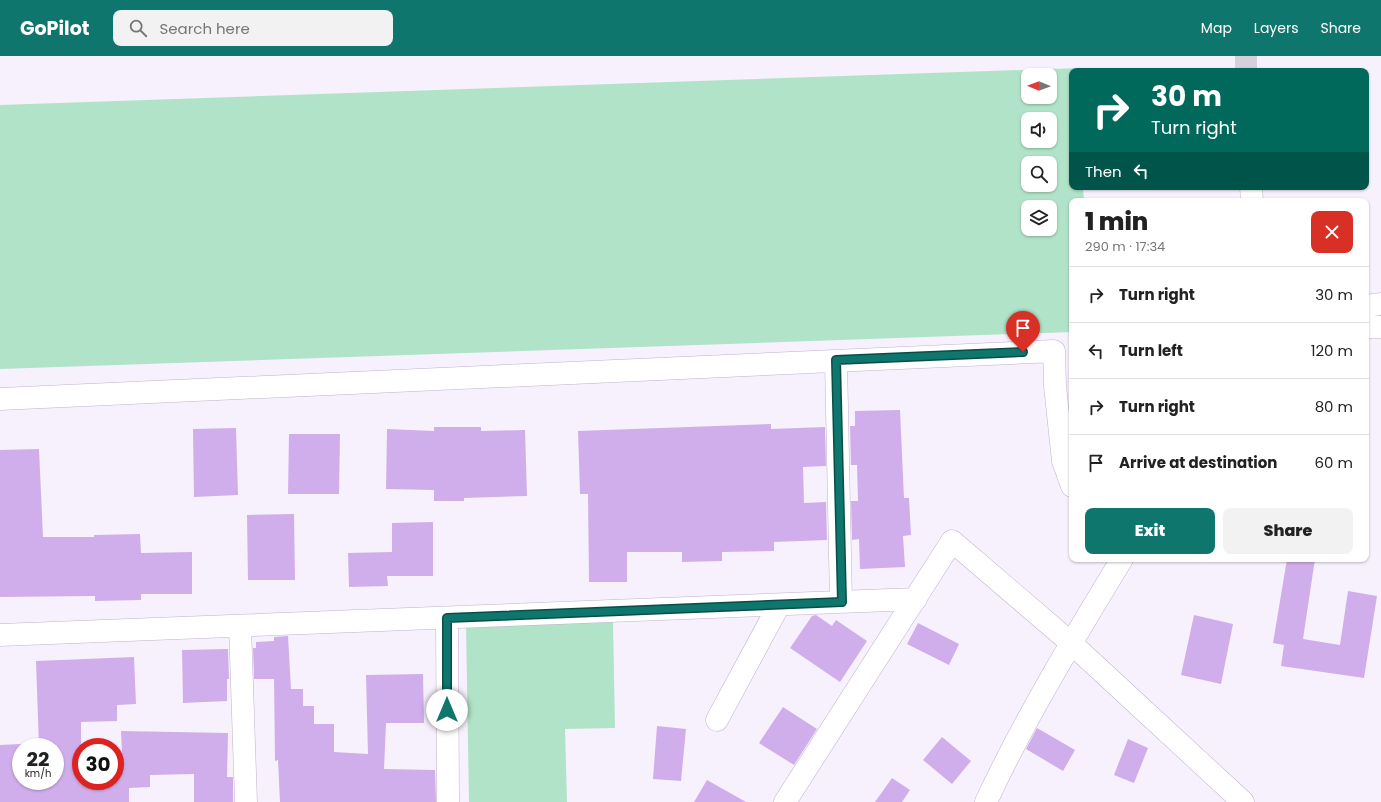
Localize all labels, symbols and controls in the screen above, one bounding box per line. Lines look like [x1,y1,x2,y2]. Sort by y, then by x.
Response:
search box [113,10,393,46]
text: GoPilot [20,15,89,42]
icon: search [127,17,149,39]
text: Search here [159,18,250,39]
text: Map [1201,18,1232,38]
text: Layers [1254,18,1298,38]
text: Share [1320,18,1361,38]
north arrow [1021,68,1057,104]
map controls [1021,68,1057,236]
text: 30 m [1151,77,1222,116]
icon: right [1085,84,1137,136]
button: sound [1021,112,1057,148]
text: Turn right [1151,115,1237,140]
button: search [1021,156,1057,192]
icon: left [1130,160,1152,182]
text: Then [1085,161,1122,182]
button: layers [1021,200,1057,236]
text: 1 min [1085,205,1148,238]
button: close [1311,211,1353,253]
text: 290 m · 17:34 [1085,237,1165,256]
icon: right [1085,284,1107,306]
text: Turn right [1119,284,1195,305]
text: 30 m [1315,284,1353,305]
pin [1006,311,1040,352]
icon: arrive [1012,317,1034,339]
icon: left [1085,340,1107,362]
text: Turn left [1119,340,1183,361]
text: 120 m [1311,340,1353,361]
icon: right [1085,396,1107,418]
text: Turn right [1119,396,1195,417]
text: 80 m [1315,396,1353,417]
icon: arrive [1085,452,1107,474]
text: Arrive at destination [1119,452,1277,473]
text: 60 m [1315,452,1353,473]
button: Exit [1085,508,1215,554]
button: Share [1223,508,1353,554]
position arrow [426,689,468,731]
speed limit sign: 30 [72,738,124,790]
text: 22 [27,745,49,773]
text: km/h [25,766,51,781]

